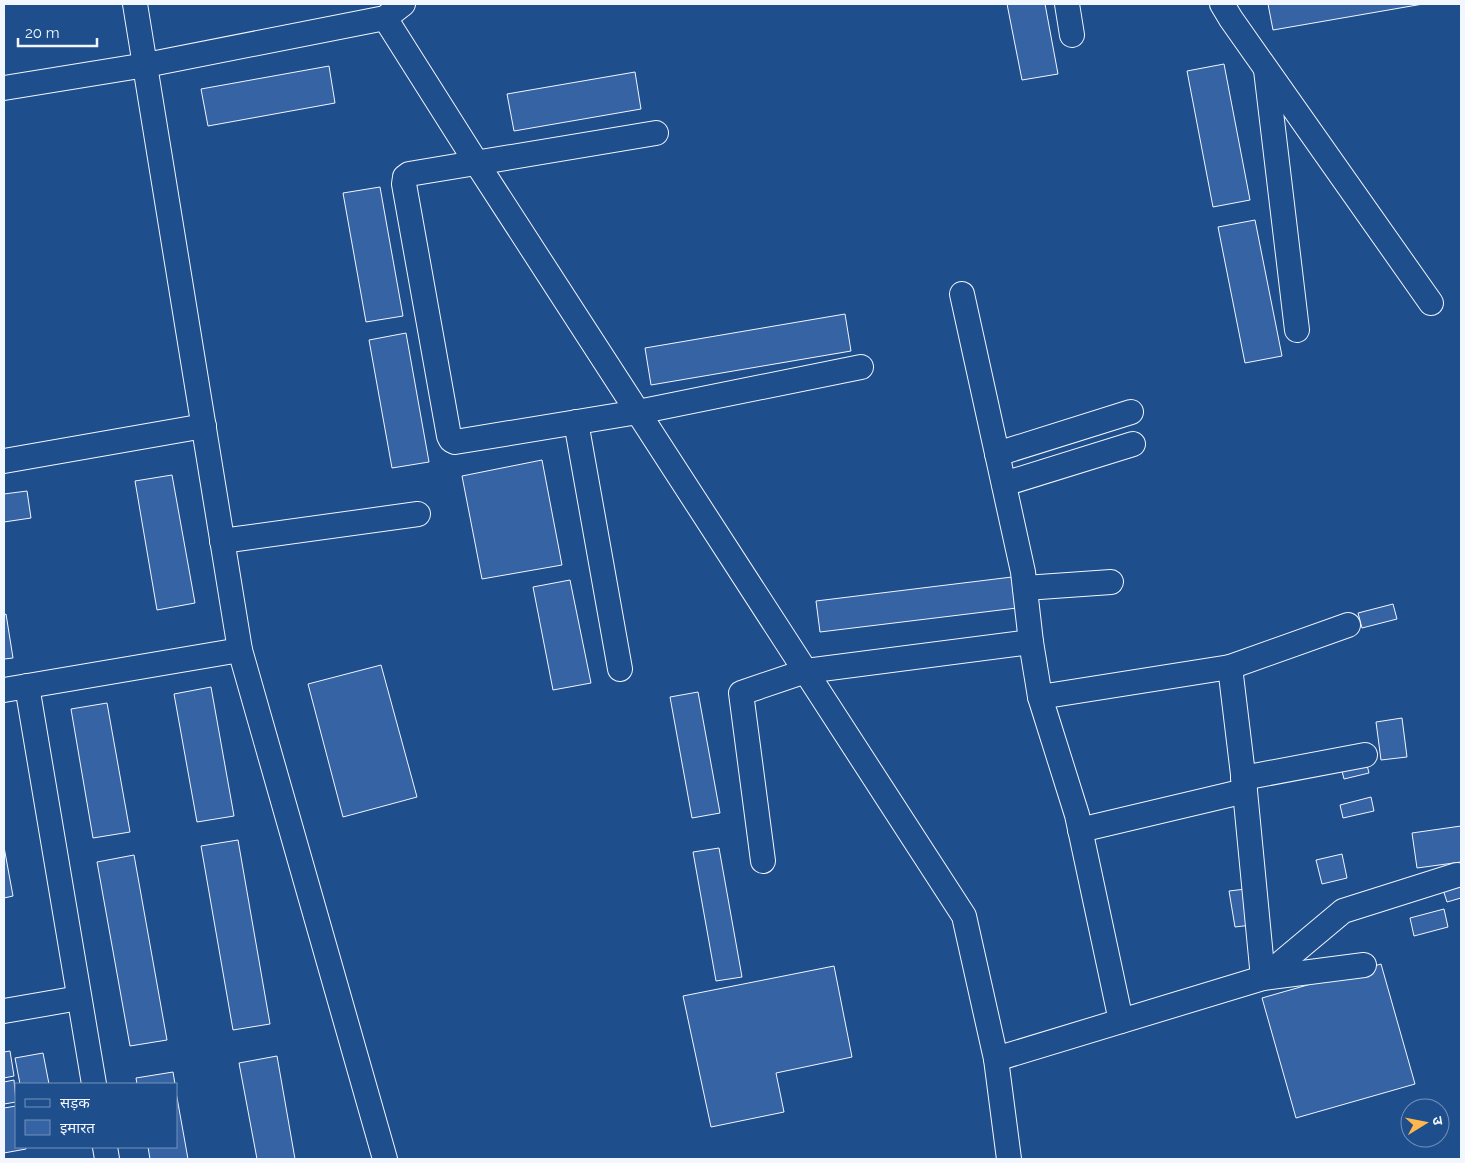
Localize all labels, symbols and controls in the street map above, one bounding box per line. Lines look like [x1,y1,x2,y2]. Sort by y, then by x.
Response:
scale bar [18,15,96,47]
text: 20 m [25,24,60,42]
legend [15,1083,178,1148]
text: सड़क [60,1094,90,1112]
north arrow [1400,1098,1450,1148]
text: उ [1429,1115,1447,1127]
text: इमारत [60,1119,95,1137]

